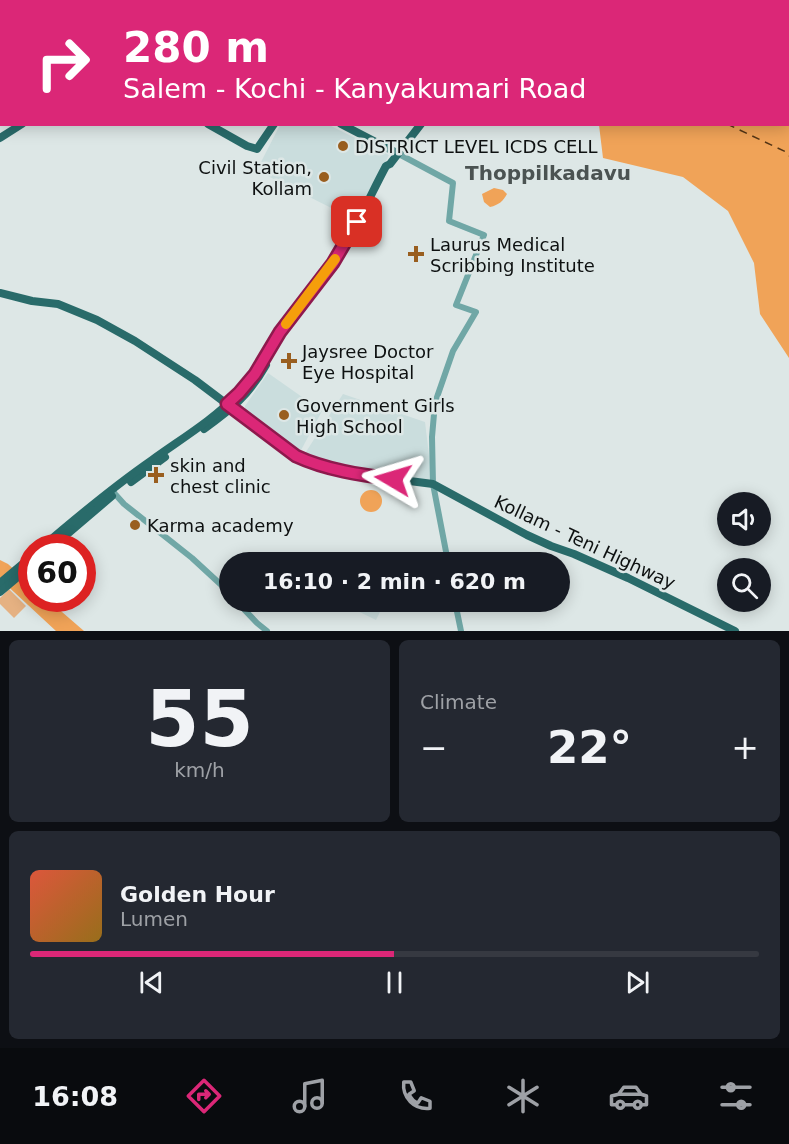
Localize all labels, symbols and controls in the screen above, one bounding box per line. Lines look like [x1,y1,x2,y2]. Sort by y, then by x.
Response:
text: 280 m [123,23,269,72]
icon: right [24,24,102,102]
text: Salem - Kochi - Kanyakumari Road [123,73,586,104]
place label: DISTRICT LEVEL ICDS CELL [355,136,597,157]
marker: DISTRICT LEVEL ICDS CELL [336,139,350,153]
place label: Civil Station, Kollam [198,157,312,199]
district label: Thoppilkadavu [465,161,631,185]
marker: Civil Station, Kollam [317,170,331,184]
pin [331,196,382,247]
icon: arrive [340,205,373,238]
place label: Laurus Medical Scribbing Institute [430,234,595,276]
marker: Laurus Medical Scribbing Institute [407,245,425,263]
place label: Jaysree Doctor Eye Hospital [301,341,434,383]
marker: Jaysree Doctor Eye Hospital [280,352,298,370]
place label: Government Girls High School [296,395,455,437]
marker: Government Girls High School [277,408,291,422]
position arrow [361,447,425,511]
place label: skin and chest clinic [170,455,271,497]
marker: skin and chest clinic [147,466,165,484]
street label: Kollam - Teni Highway [491,491,679,593]
map controls [717,492,771,612]
button: sound [717,492,771,546]
place label: Karma academy [147,515,294,536]
marker: Karma academy [128,518,142,532]
speed limit sign: 60 [18,534,96,612]
button: search [717,558,771,612]
text: 16:10 · 2 min · 620 m [263,569,526,594]
text: 55 [145,674,254,764]
text: Climate [420,690,497,714]
text: 22° [547,721,632,774]
text: − [420,728,448,767]
text: + [731,728,759,767]
text: km/h [174,758,225,782]
text: Golden Hour [120,882,275,907]
text: Lumen [120,907,188,931]
icon: previous [135,966,168,999]
icon: pause [378,966,411,999]
icon: next [621,966,654,999]
icon: directions [183,1075,225,1117]
icon: music [289,1075,331,1117]
icon: phone [395,1075,437,1117]
icon: climate [502,1075,544,1117]
icon: car [608,1075,650,1117]
icon: filters [715,1075,757,1117]
text: 16:08 [32,1081,118,1112]

